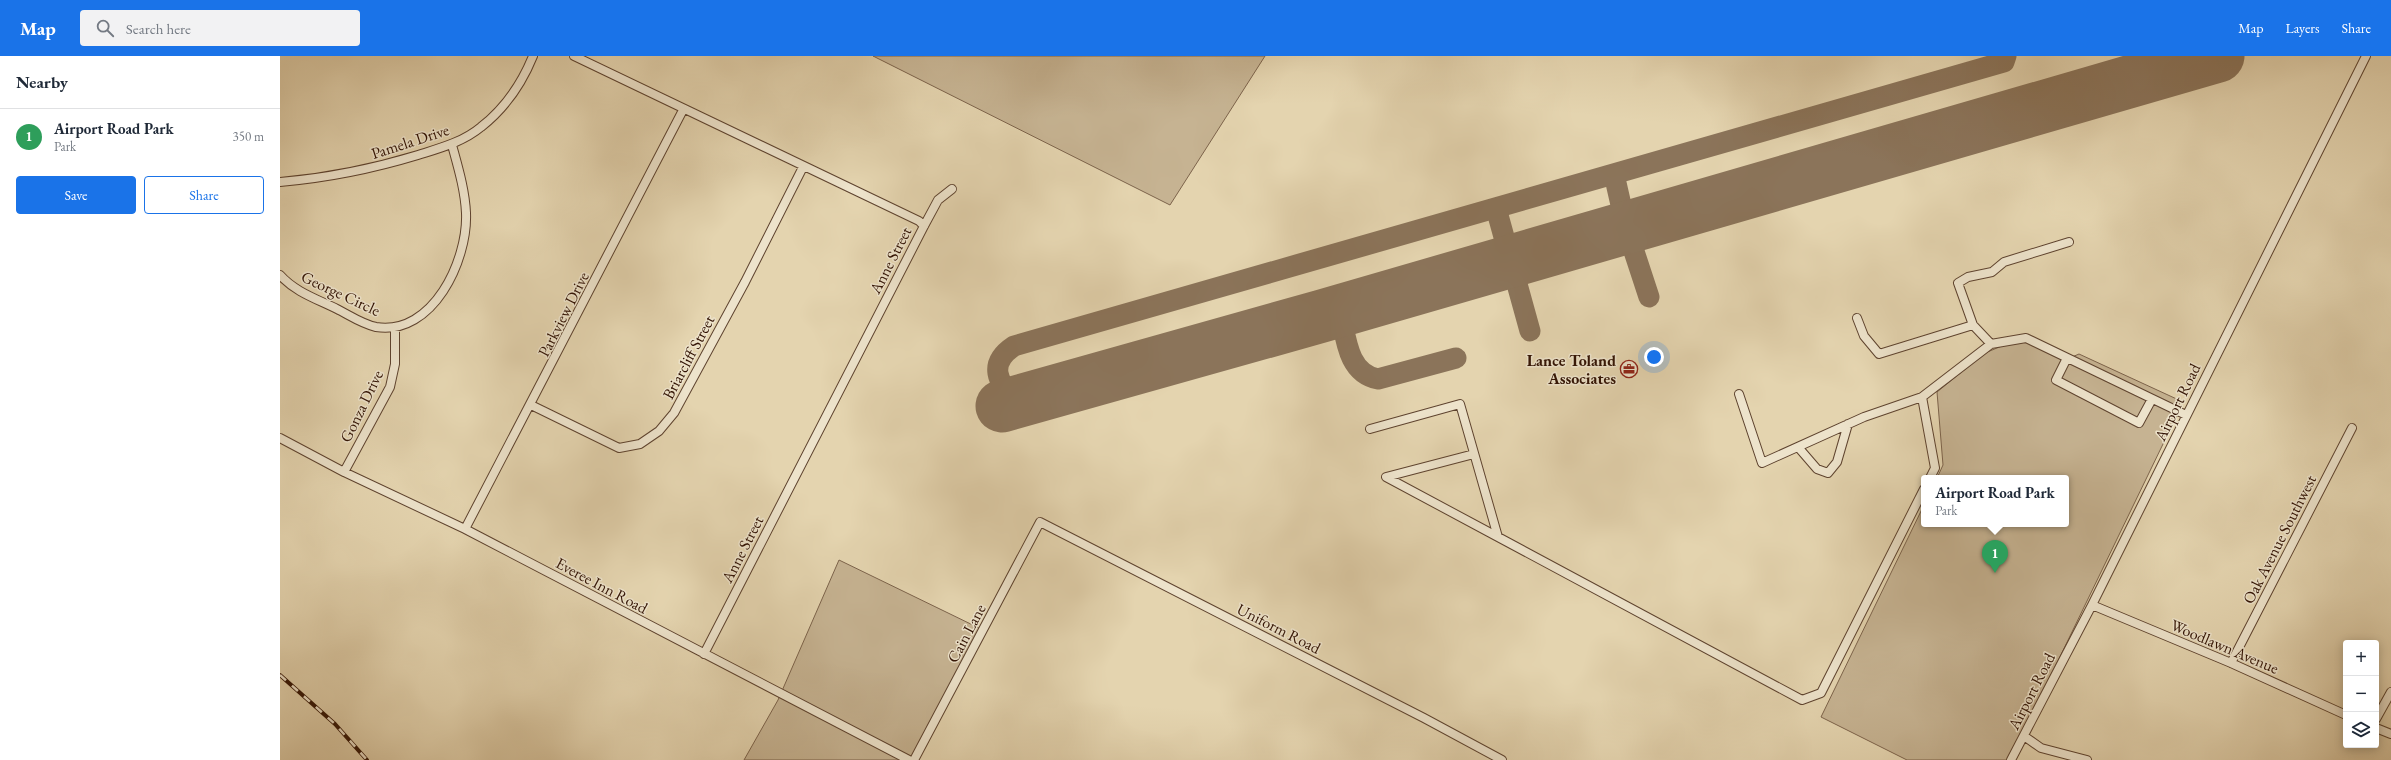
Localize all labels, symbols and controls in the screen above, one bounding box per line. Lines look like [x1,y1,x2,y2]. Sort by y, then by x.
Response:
search box [80,10,360,46]
text: Map [20,16,56,41]
icon: search [94,17,116,39]
text: Search here [126,19,191,38]
text: Map [2238,19,2263,37]
text: Layers [2285,19,2320,37]
text: Share [2342,19,2371,37]
text: Nearby [16,71,68,93]
text: Airport Road Park [54,119,174,138]
street label: Pamela Drive [369,119,452,164]
text: 1 [26,128,32,145]
text: 350 m [233,128,264,145]
text: Park [54,138,76,155]
button: Save [16,176,136,214]
button: Share [144,176,264,214]
street label: Anne Street [864,223,916,298]
street label: George Circle [298,266,384,321]
street label: Parkview Drive [533,268,594,360]
street label: Briarcliff Street [658,312,719,403]
your location [1644,347,1664,367]
place label: Lance Toland Associates [1527,350,1616,389]
office icon: Lance Toland Associates [1619,359,1639,379]
street label: Airport Road [2149,359,2206,445]
street label: Gonza Drive [335,367,388,446]
street label: Oak Avenue Southwest [2238,471,2321,607]
popup [1921,475,2069,527]
text: Airport Road Park [1935,483,2055,502]
text: Park [1935,502,1957,519]
street label: Anne Street [716,512,768,587]
pin: 1 [1982,540,2008,573]
street label: Everee Inn Road [552,552,652,619]
street label: Uniform Road [1233,598,1325,659]
street label: Cain Lane [942,600,991,666]
street label: Woodlawn Avenue [2168,614,2282,679]
map controls [2343,640,2379,748]
button: + [2343,640,2379,676]
street label: Airport Road [2003,648,2060,734]
button: − [2343,676,2379,712]
button: layers [2343,712,2379,748]

